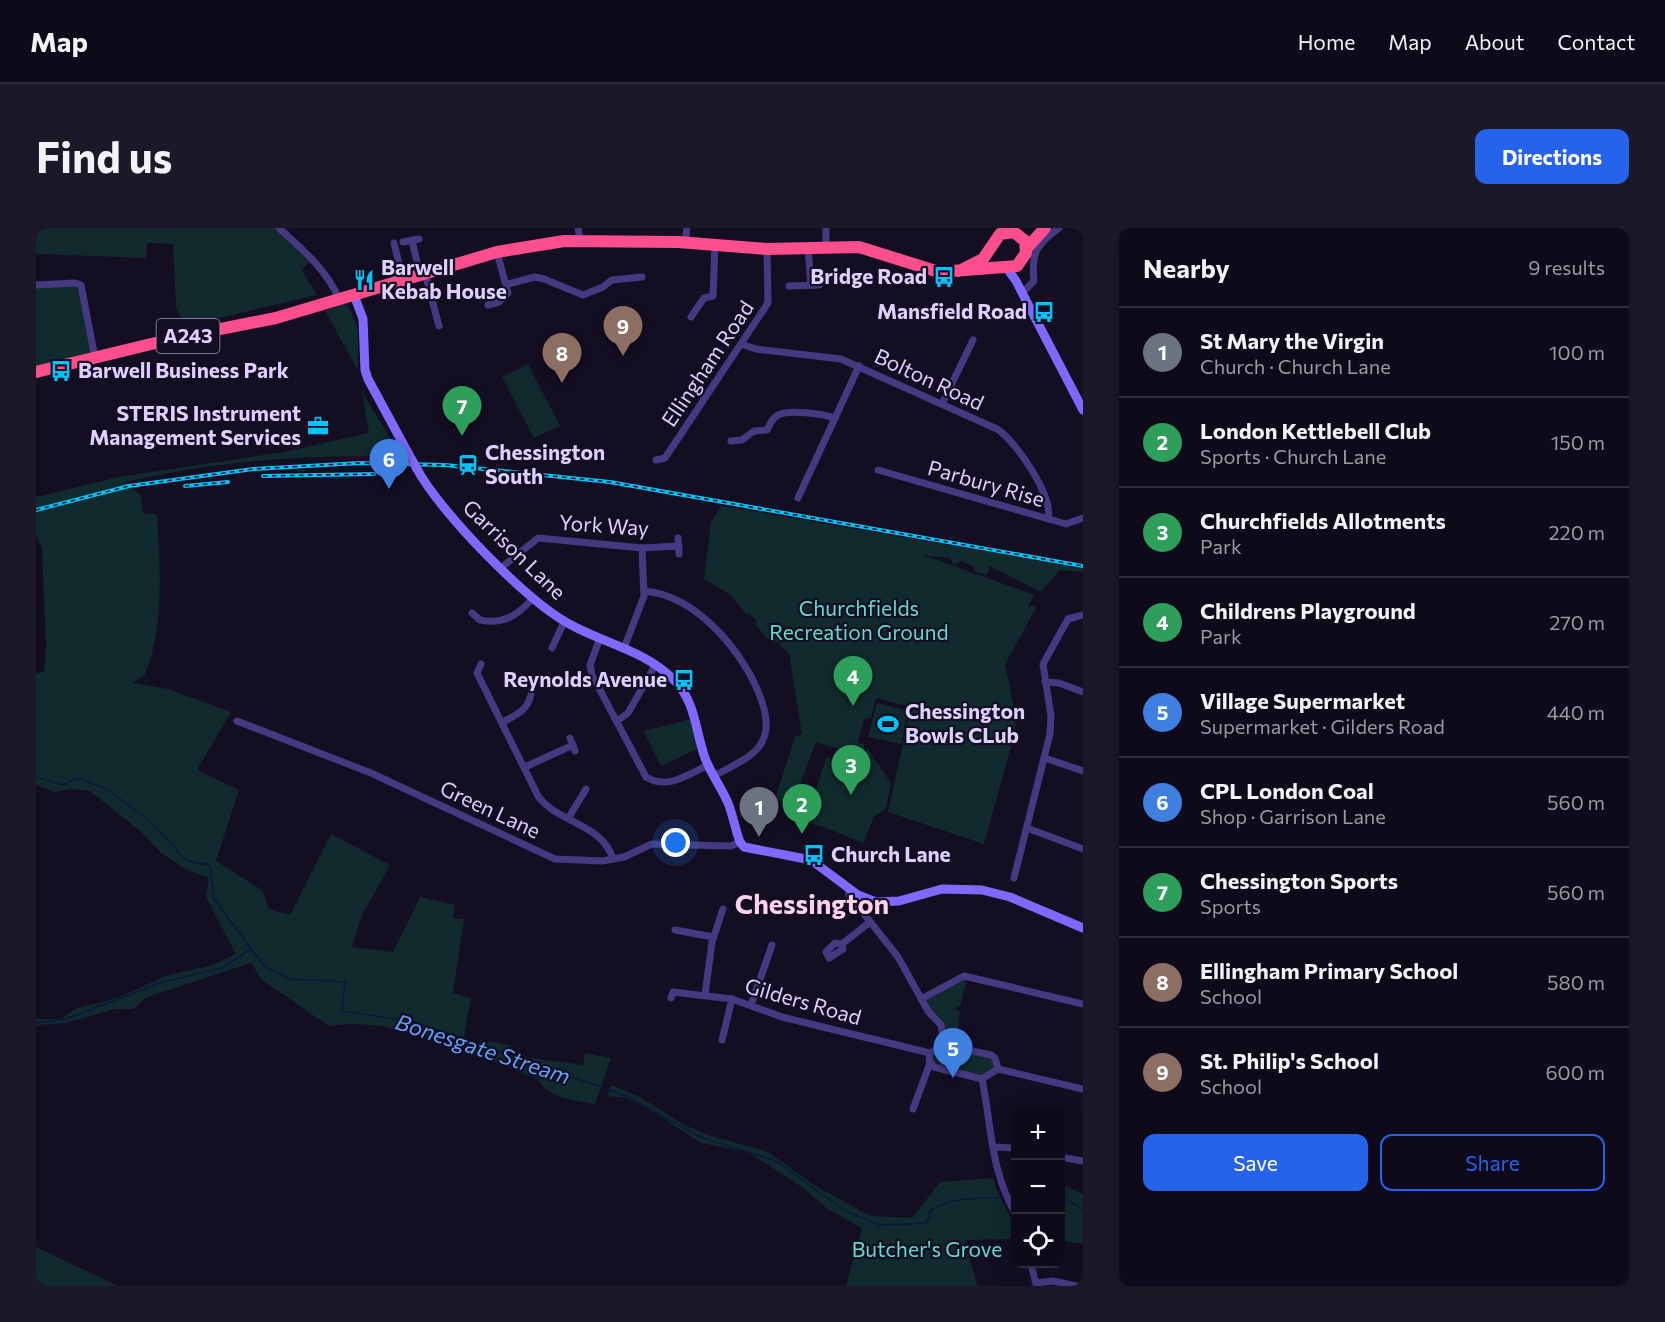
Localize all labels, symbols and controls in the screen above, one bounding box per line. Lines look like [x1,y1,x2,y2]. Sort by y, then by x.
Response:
text: Map [30,24,88,58]
text: Home [1298,29,1355,54]
text: Map [1388,29,1432,54]
text: About [1465,29,1524,54]
text: Contact [1557,29,1635,54]
button: Directions [1475,129,1629,184]
text: Find us [36,130,172,182]
text: Nearby [1143,252,1230,283]
place label: Barwell Kebab House [381,254,507,303]
text: 9 results [1528,255,1605,279]
place label: Bridge Road [810,263,927,288]
bus stop icon: Bridge Road [932,265,956,289]
restaurant icon: Barwell Kebab House [352,268,376,292]
street label: Ellingham Road [655,296,758,431]
place label: Mansfield Road [877,298,1027,323]
bus stop icon: Mansfield Road [1032,300,1056,324]
pin: 9 [604,306,642,356]
road number: A243 [156,319,220,353]
text: St Mary the Virgin [1200,327,1384,354]
pin: 8 [542,334,582,383]
text: 1 [1158,340,1167,364]
text: 100 m [1549,340,1605,364]
street label: Bolton Road [871,342,988,415]
text: Church · Church Lane [1200,354,1391,378]
place label: Barwell Business Park [78,357,289,382]
bus stop icon: Barwell Business Park [49,359,73,383]
pin: 7 [442,386,482,436]
place label: STERIS Instrument Management Services [89,400,301,449]
office icon: STERIS Instrument Management Services [306,414,330,438]
text: London Kettlebell Club [1200,417,1431,444]
text: 2 [1157,430,1168,454]
text: 150 m [1551,430,1605,454]
place label: Chessington South [485,439,605,488]
pin: 6 [370,440,408,489]
text: Sports · Church Lane [1200,444,1386,468]
station icon: Chessington South [456,453,480,477]
street label: Parbury Rise [925,454,1048,511]
street label: Garrison Lane [459,494,571,604]
text: Churchfields Allotments [1200,507,1446,534]
street label: York Way [558,509,650,540]
text: 3 [1157,520,1168,544]
text: 220 m [1549,520,1605,544]
text: Park [1200,534,1242,558]
park label: Churchfields Recreation Ground [769,595,949,644]
text: Childrens Playground [1200,597,1416,624]
text: 4 [1156,610,1169,634]
text: 270 m [1549,610,1605,634]
text: Park [1200,624,1242,648]
pin: 4 [834,656,872,706]
place label: Reynolds Avenue [503,666,667,691]
bus stop icon: Reynolds Avenue [672,668,696,692]
text: Village Supermarket [1200,687,1405,714]
place label: Chessington Bowls CLub [905,698,1025,747]
text: 5 [1157,700,1168,724]
text: 440 m [1547,700,1605,724]
sports icon: Chessington Bowls CLub [876,712,900,736]
text: Supermarket · Gilders Road [1200,714,1445,738]
pin: 3 [832,746,870,795]
street label: Green Lane [437,775,545,843]
text: CPL London Coal [1200,777,1374,804]
pin: 2 [782,784,822,834]
pin: 1 [740,788,778,837]
text: 6 [1156,790,1169,814]
text: 560 m [1547,790,1605,814]
text: Shop · Garrison Lane [1200,804,1386,828]
your location [661,828,690,857]
place label: Church Lane [831,841,951,866]
bus stop icon: Church Lane [802,843,826,867]
text: Chessington Sports [1200,867,1398,894]
text: 7 [1157,880,1168,904]
text: 560 m [1547,880,1605,904]
district label: Chessington [735,887,889,920]
text: Sports [1200,894,1261,918]
text: Ellingham Primary School [1200,957,1458,984]
text: 8 [1156,970,1169,994]
text: 580 m [1547,970,1605,994]
street label: Gilders Road [742,972,865,1029]
text: School [1200,984,1262,1008]
water label: Bonesgate Stream [392,1008,574,1089]
pin: 5 [934,1028,972,1078]
text: St. Philip's School [1200,1047,1379,1074]
text: 9 [1156,1060,1169,1084]
text: 600 m [1545,1060,1605,1084]
text: School [1200,1074,1262,1098]
map controls [1011,1106,1065,1268]
button: + [1011,1106,1065,1160]
button: Save [1143,1134,1368,1191]
button: Share [1380,1134,1605,1191]
button: − [1011,1160,1065,1214]
button: locate [1011,1214,1065,1268]
park label: Butcher's Grove [852,1236,1002,1261]

